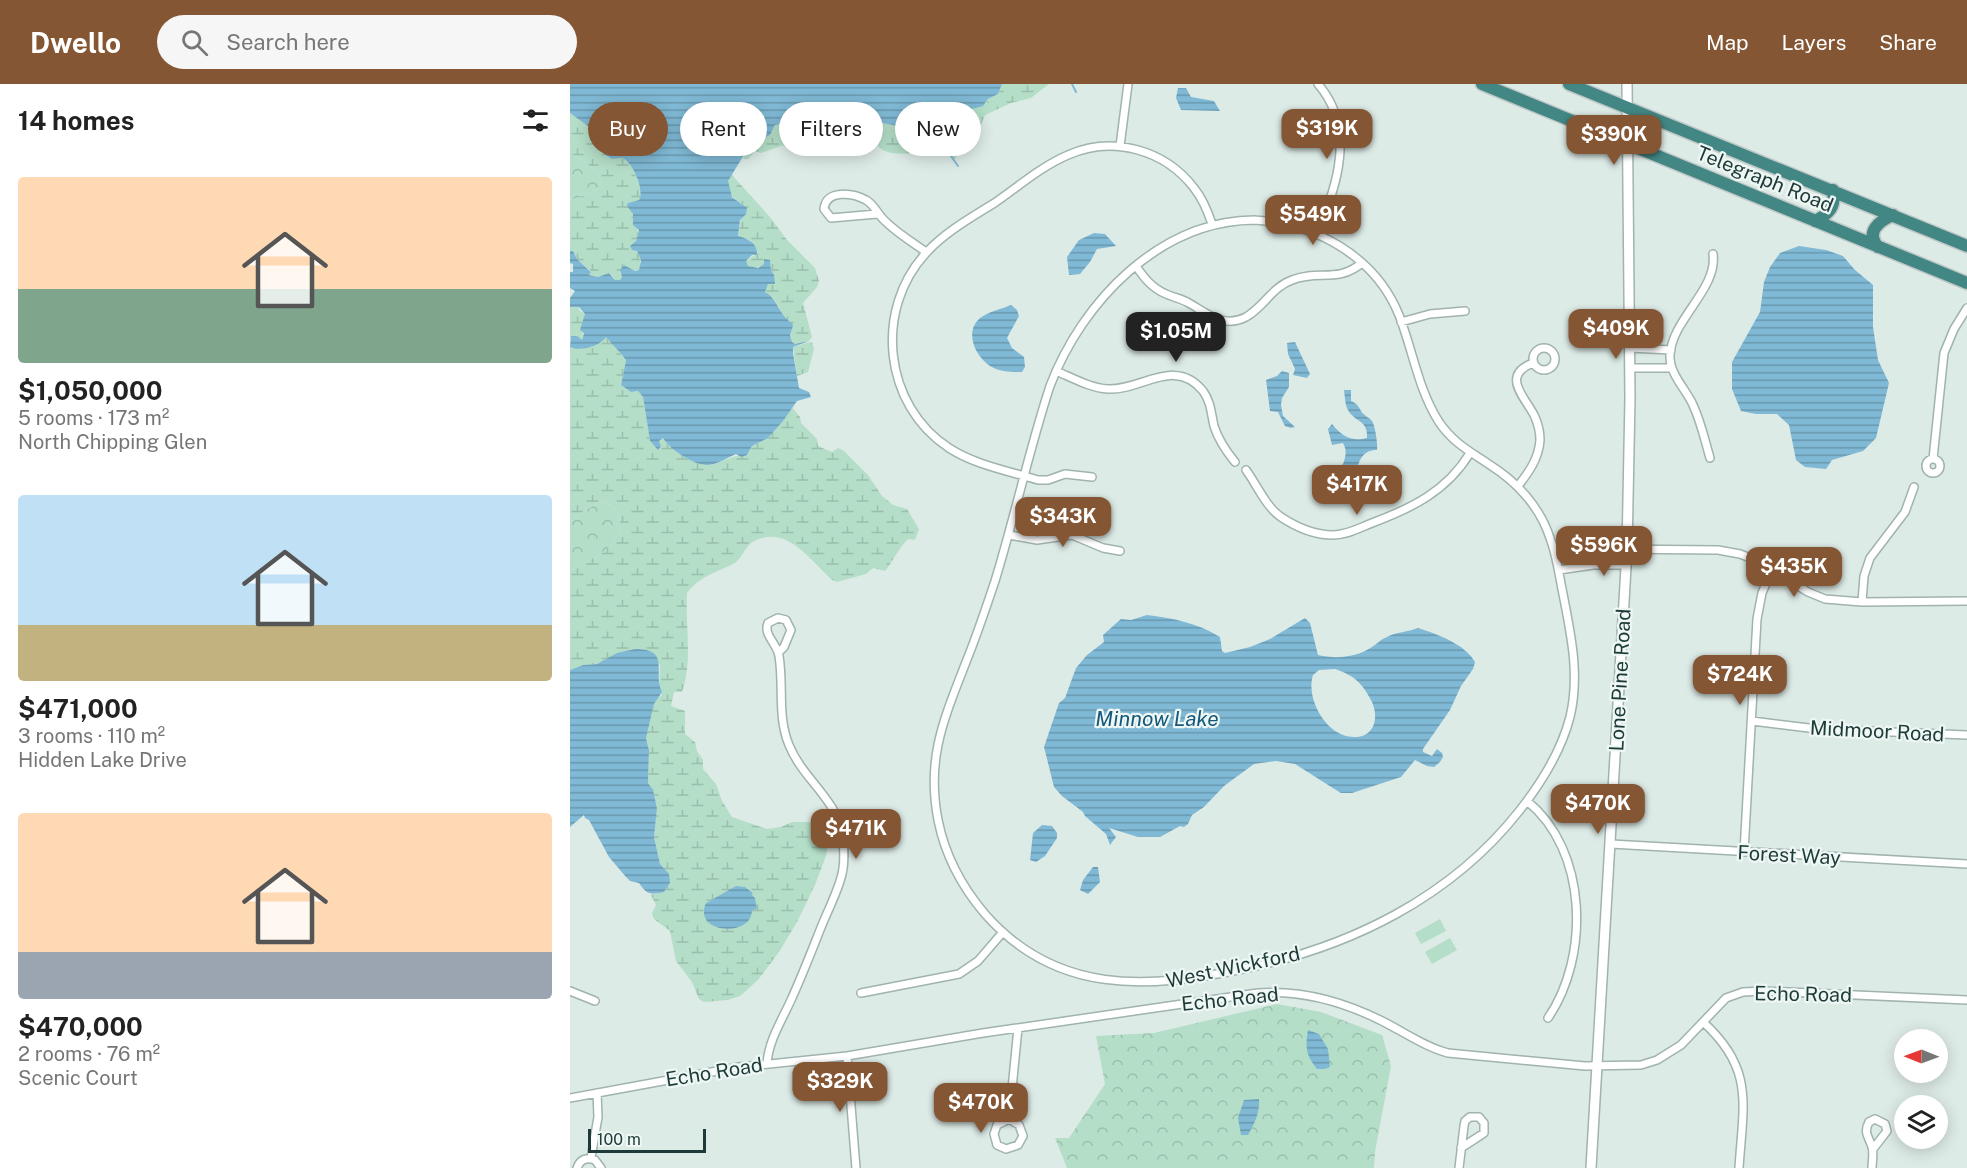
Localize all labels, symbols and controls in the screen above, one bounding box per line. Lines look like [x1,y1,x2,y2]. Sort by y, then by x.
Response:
search box [157,15,577,69]
text: Dwello [30,26,121,59]
icon: search [178,26,211,59]
text: Search here [226,29,350,55]
text: Map [1706,30,1749,55]
text: Layers [1782,30,1846,55]
text: Share [1879,30,1937,55]
chip: Buy [588,102,668,156]
chip: Rent [680,102,767,156]
chip: Filters [779,102,883,156]
chip: New [895,102,981,156]
icon: filters [519,104,552,137]
text: 14 homes [18,105,134,136]
pin: $319K [1285,109,1369,160]
pin: $390K [1572,115,1656,166]
text: $319K [1296,116,1359,140]
text: $390K [1580,122,1648,146]
street label: Telegraph Road [1693,141,1837,217]
pin: $549K [1271,195,1355,246]
text: $549K [1279,202,1347,226]
icon: home [231,216,339,324]
pin: $409K [1574,309,1658,360]
pin: $1.05M [1127,312,1225,363]
text: $409K [1582,316,1650,340]
text: $1.05M [1140,319,1212,343]
text: $1,050,000 [18,375,162,406]
text: 5 rooms · 173 m² [18,406,169,430]
text: North Chipping Glen [18,430,207,454]
pin: $417K [1315,465,1399,516]
text: $417K [1326,472,1388,496]
pin: $343K [1021,497,1105,548]
text: $343K [1029,504,1097,528]
pin: $596K [1562,526,1646,577]
text: $596K [1570,533,1638,557]
icon: home [231,534,339,642]
pin: $435K [1752,547,1836,598]
text: $435K [1760,554,1828,578]
street label: Lone Pine Road [1604,608,1636,752]
pin: $724K [1698,655,1782,706]
text: $724K [1707,662,1773,686]
text: $471,000 [18,693,138,724]
water label: Minnow Lake [1095,706,1219,731]
street label: Midmoor Road [1809,715,1945,747]
text: 3 rooms · 110 m² [18,724,165,748]
text: Hidden Lake Drive [18,748,187,772]
pin: $470K [1556,784,1640,835]
text: $470K [1565,791,1631,815]
pin: $471K [814,809,898,860]
text: $471K [825,816,887,840]
street label: Forest Way [1737,840,1842,870]
icon: home [231,852,339,960]
street label: West Wickford [1164,941,1302,993]
street label: Echo Road [1754,981,1852,1007]
street label: Echo Road [1180,982,1280,1016]
text: $470,000 [18,1011,143,1042]
north arrow [1894,1029,1948,1083]
map controls [1894,1029,1948,1149]
text: 2 rooms · 76 m² [18,1042,160,1066]
street label: Echo Road [664,1052,764,1092]
pin: $329K [798,1062,882,1113]
text: Scenic Court [18,1066,138,1090]
text: $329K [806,1069,874,1093]
pin: $470K [939,1083,1023,1134]
text: $470K [948,1090,1014,1114]
button: layers [1894,1095,1948,1149]
scale bar [588,1126,706,1154]
text: 100 m [597,1130,641,1149]

